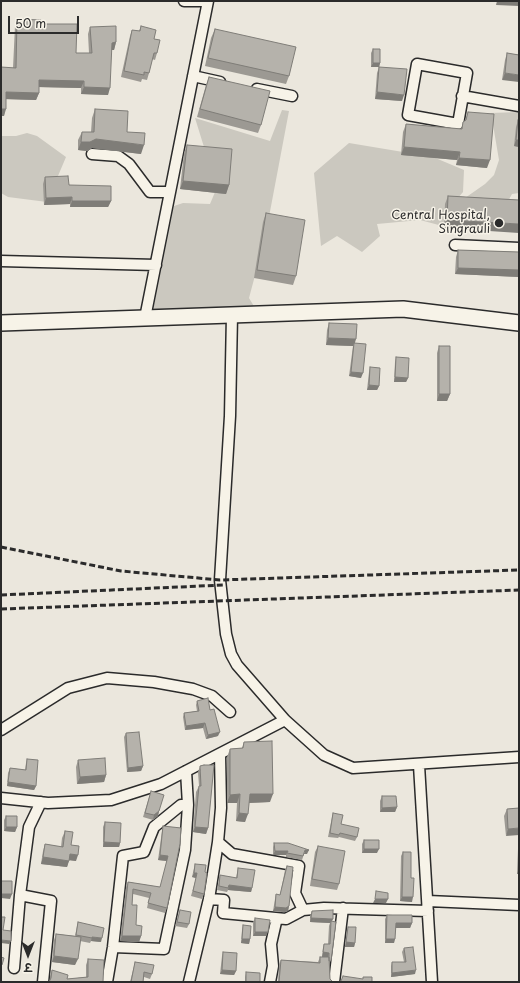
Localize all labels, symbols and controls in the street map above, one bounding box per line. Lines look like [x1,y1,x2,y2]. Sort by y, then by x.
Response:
scale bar [10,8,81,34]
text: 50 m [15,14,46,32]
place label: Central Hospital, Singrauli [391,209,490,237]
marker: Central Hospital, Singrauli [493,217,505,229]
north arrow [8,935,48,975]
text: उ [24,959,32,976]

